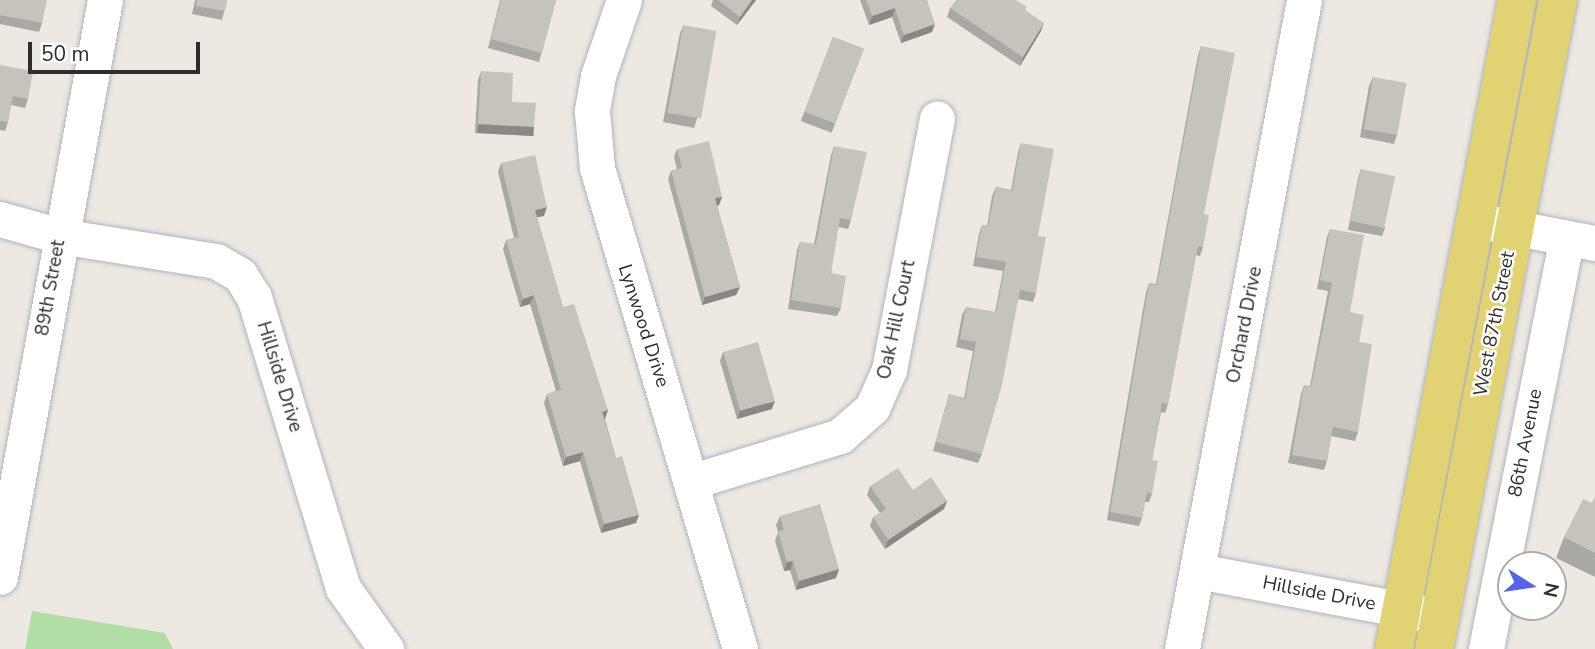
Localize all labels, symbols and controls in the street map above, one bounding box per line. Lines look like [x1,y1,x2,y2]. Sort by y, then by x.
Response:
scale bar [32,28,203,72]
text: 50 m [41,40,90,68]
street label: 89th Street [31,238,71,338]
street label: West 87th Street [1470,249,1520,399]
street label: Oak Hill Court [873,258,921,382]
street label: Lynwood Drive [612,262,674,390]
street label: Orchard Drive [1222,265,1268,385]
street label: Hillside Drive [251,319,307,435]
street label: 86th Avenue [1504,387,1548,499]
north arrow [1497,551,1567,621]
street label: Hillside Drive [1261,572,1377,616]
text: N [1536,580,1565,600]

